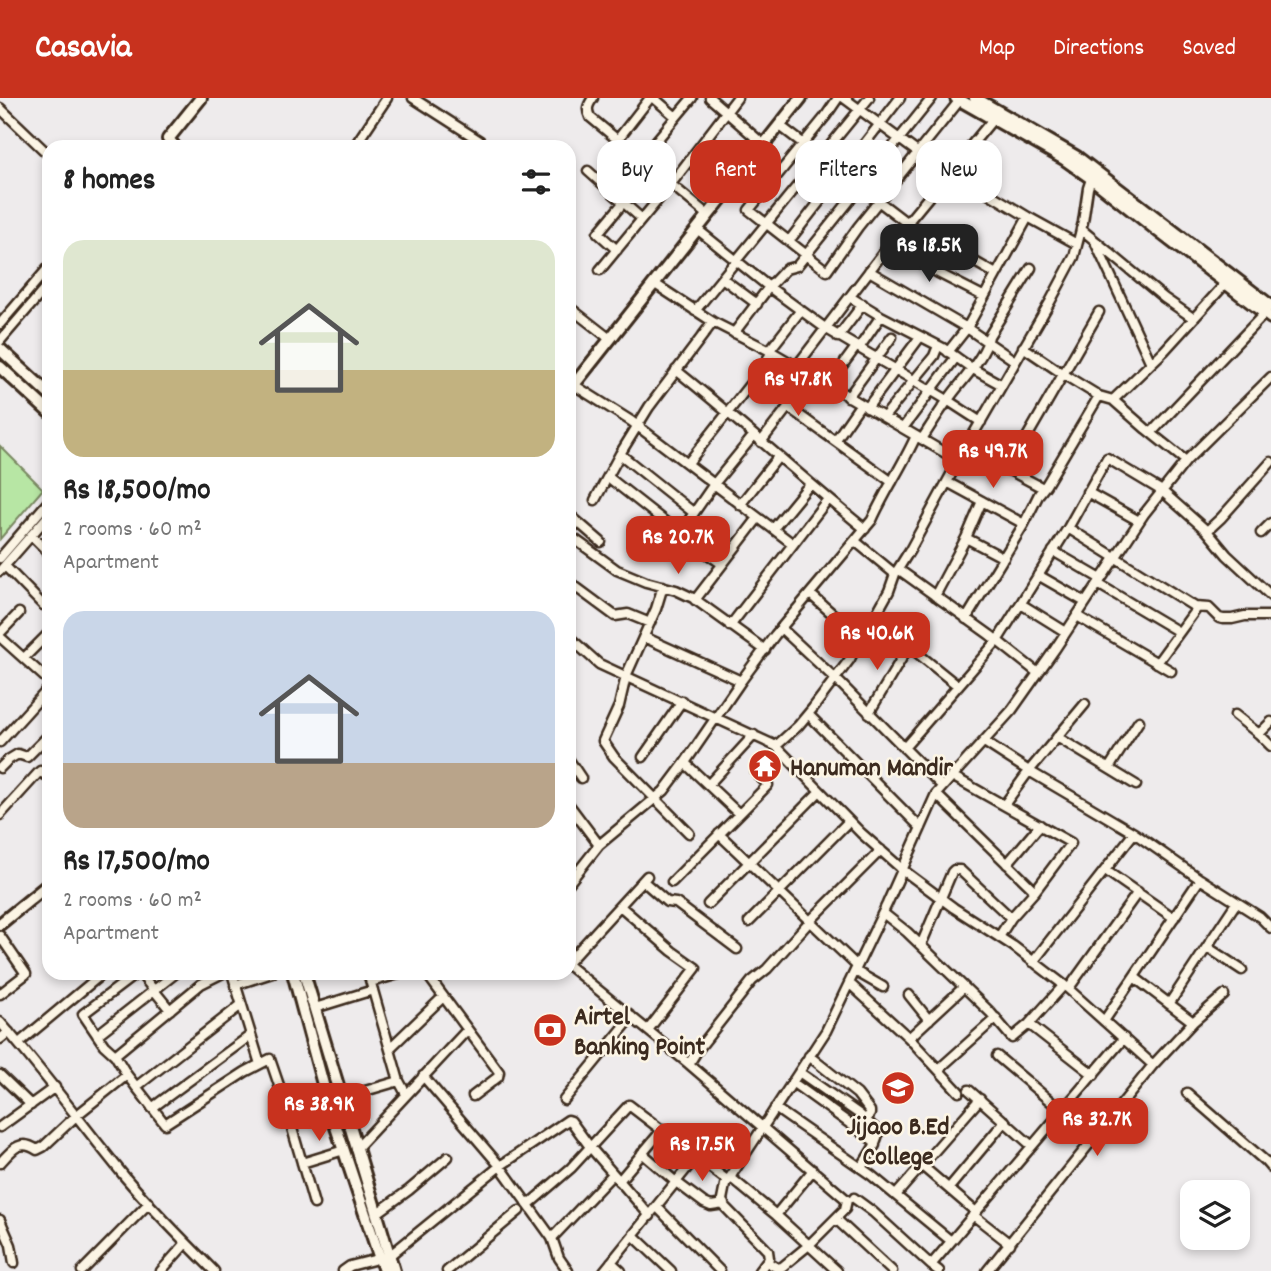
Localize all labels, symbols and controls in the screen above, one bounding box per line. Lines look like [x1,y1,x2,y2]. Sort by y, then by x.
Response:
text: Casavia [35,26,131,73]
text: Map [979,32,1015,66]
text: Directions [1053,32,1144,66]
text: Saved [1182,32,1236,66]
chip: Buy [597,140,676,203]
chip: Rent [690,140,781,203]
chip: Filters [795,140,902,203]
chip: New [916,140,1002,203]
text: 8 homes [63,161,155,204]
icon: filters [517,163,555,201]
pin: Rs 18.5K [857,225,1001,284]
text: Rs 18.5K [896,230,962,263]
icon: home [246,285,372,411]
pin: Rs 47.8K [726,358,870,418]
text: Rs 47.8K [764,364,832,397]
pin: Rs 49.7K [921,430,1065,490]
text: Rs 49.7K [958,436,1028,469]
text: Rs 18,500/mo [63,471,211,514]
text: 2 rooms · 60 m² [63,514,202,547]
pin: Rs 20.7K [606,517,750,576]
text: Rs 20.7K [642,522,714,555]
text: Apartment [63,547,159,580]
pin: Rs 40.6K [805,612,949,672]
text: Rs 40.6K [840,618,914,651]
icon: home [246,656,372,782]
temple icon: Hanuman Mandir [746,747,784,785]
place label: Hanuman Mandir [790,751,953,788]
text: Rs 17,500/mo [63,842,210,885]
text: 2 rooms · 60 m² [63,885,202,918]
text: Apartment [63,918,159,951]
place label: Airtel Banking Point [574,1000,705,1067]
bank icon: Airtel Banking Point [531,1011,569,1049]
school or university icon: Jijaoo B.Ed College [879,1069,917,1107]
pin: Rs 38.9K [247,1084,391,1143]
text: Rs 38.9K [284,1089,354,1122]
pin: Rs 32.7K [1025,1098,1169,1158]
text: Rs 32.7K [1062,1104,1132,1137]
place label: Jijaoo B.Ed College [847,1110,949,1177]
pin: Rs 17.5K [630,1124,774,1183]
text: Rs 17.5K [669,1129,735,1162]
map controls [1180,1180,1250,1250]
button: layers [1180,1180,1250,1250]

